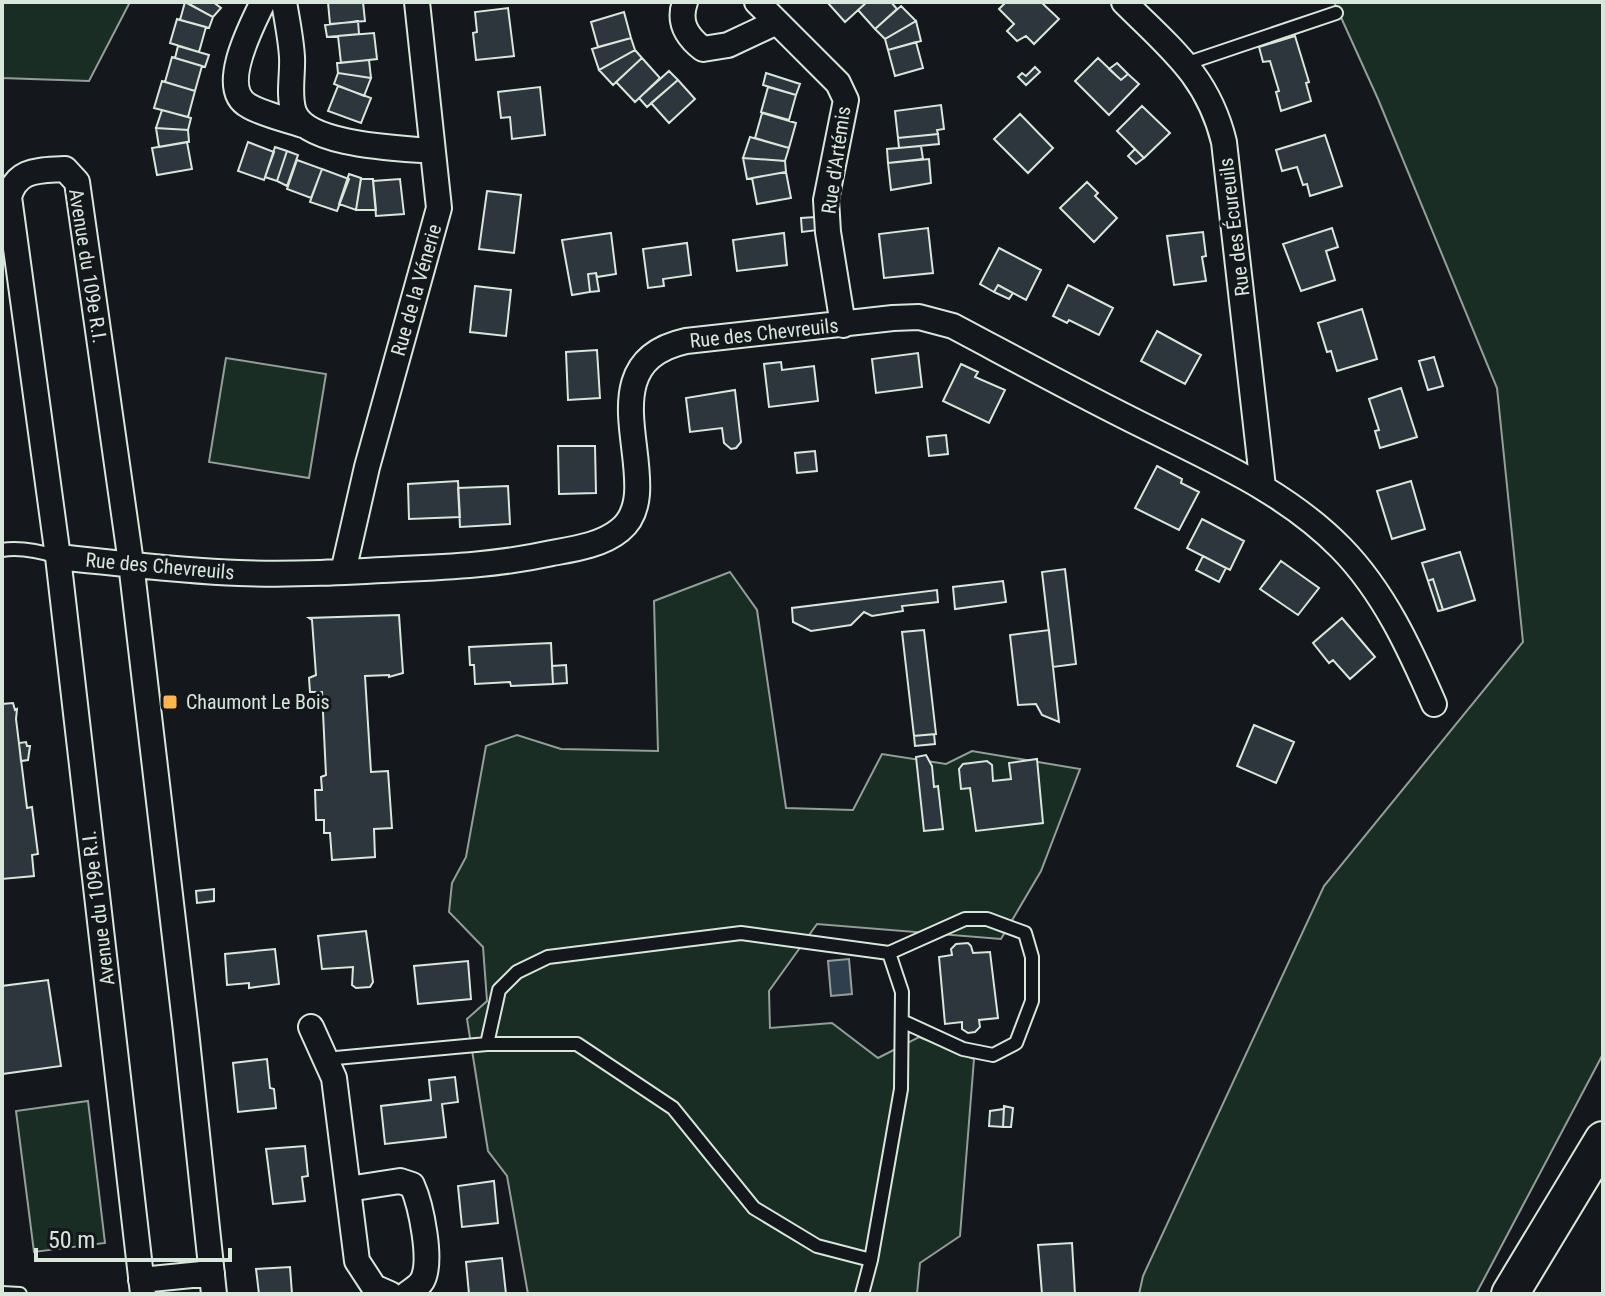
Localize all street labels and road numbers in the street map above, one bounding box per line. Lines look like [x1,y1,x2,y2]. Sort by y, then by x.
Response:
street label: Rue d'Artémis [817,105,855,215]
street label: Rue des Écureuils [1214,156,1254,298]
street label: Avenue du 109e R.I. [64,187,112,345]
street label: Rue de la Vénerie [386,221,446,359]
street label: Rue des Chevreuils [688,313,840,353]
street label: Rue des Chevreuils [85,548,235,584]
street label: Avenue du 109e R.I. [77,829,119,987]

